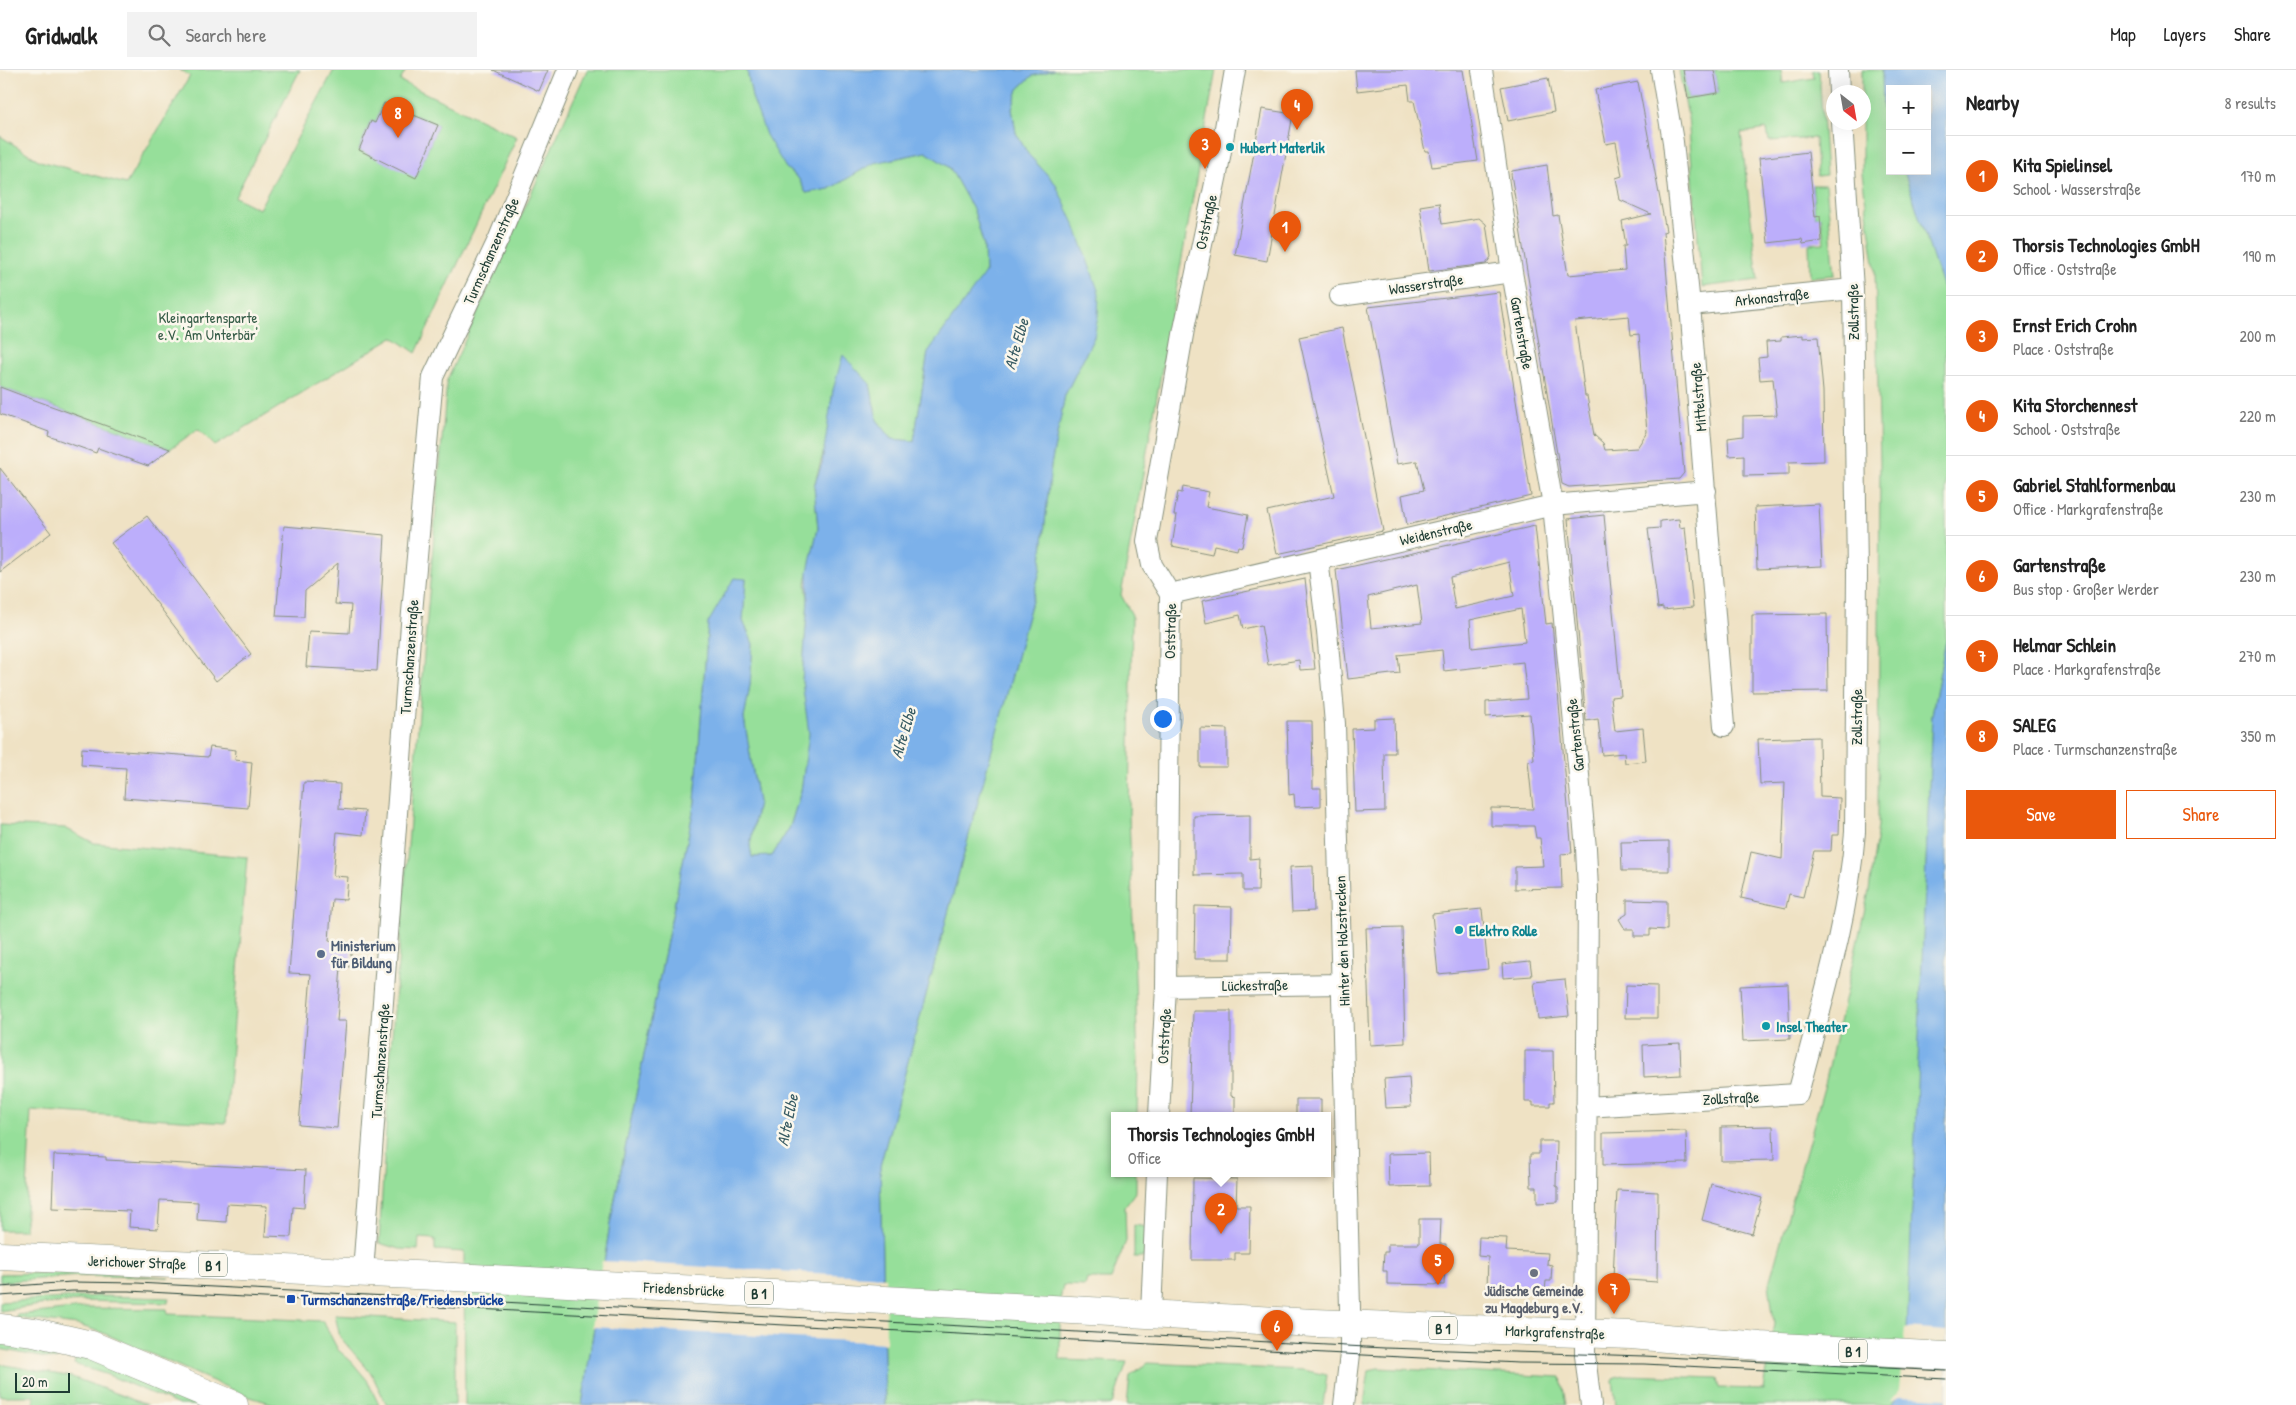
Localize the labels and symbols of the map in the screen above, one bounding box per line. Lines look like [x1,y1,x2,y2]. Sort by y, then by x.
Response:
north arrow [1826,85,1871,130]
pin: 4 [1281,89,1313,130]
pin: 8 [382,97,414,138]
pin: 3 [1189,128,1221,169]
place label: Hubert Materlik [1240,137,1326,158]
marker: Hubert Materlik [1224,141,1236,153]
street label: Oststraße [1190,193,1222,251]
street label: Turmschanzenstraße [458,194,524,308]
pin: 1 [1269,211,1301,252]
street label: Wasserstraße [1387,268,1465,300]
street label: Arkonastraße [1734,283,1810,311]
street label: Zollstraße [1842,283,1864,340]
street label: Gartenstraße [1505,295,1539,371]
park label: Kleingartensparte e.V. 'Am Unterbär' [158,307,258,345]
water label: Alte Elbe [998,315,1034,372]
street label: Mittelstraße [1685,362,1711,432]
street label: Weidenstraße [1398,513,1474,551]
street label: Turmschanzenstraße [395,599,423,715]
street label: Oststraße [1159,603,1181,659]
street label: Zollstraße [1846,689,1867,745]
street label: Gartenstraße [1561,697,1589,773]
water label: Alte Elbe [885,704,921,761]
your location [1150,706,1176,732]
street label: Hinter den Holzstrecken [1329,875,1355,1007]
place label: Elektro Rolle [1469,920,1538,941]
marker: Elektro Rolle [1453,924,1465,936]
place label: Ministerium für Bildung [331,935,396,974]
marker: Ministerium für Bildung [315,948,327,960]
street label: Lückestraße [1222,974,1288,996]
street label: Turmschanzenstraße [366,1003,394,1119]
street label: Oststraße [1152,1008,1176,1064]
place label: Insel Theater [1776,1016,1848,1037]
marker: Insel Theater [1760,1020,1772,1032]
street label: Zollstraße [1702,1086,1760,1110]
water label: Alte Elbe [771,1092,803,1148]
pin: 2 [1205,1193,1237,1234]
pin: 5 [1422,1244,1454,1285]
street label: Jerichower Straße [87,1250,187,1274]
road number: B 1 [199,1254,227,1276]
marker: Jüdische Gemeinde zu Magdeburg e.V. [1528,1267,1540,1279]
pin: 7 [1598,1273,1630,1314]
street label: Friedensbrücke [642,1276,725,1302]
place label: Jüdische Gemeinde zu Magdeburg e.V. [1484,1280,1584,1319]
road number: B 1 [745,1282,773,1304]
place label: Turmschanzenstraße/Friedensbrücke [300,1289,504,1311]
marker: Turmschanzenstraße/Friedensbrücke [285,1293,297,1305]
pin: 6 [1261,1310,1293,1351]
road number: B 1 [1429,1316,1457,1340]
street label: Markgrafenstraße [1505,1320,1605,1344]
road number: B 1 [1839,1340,1867,1362]
scale bar [15,1370,70,1393]

